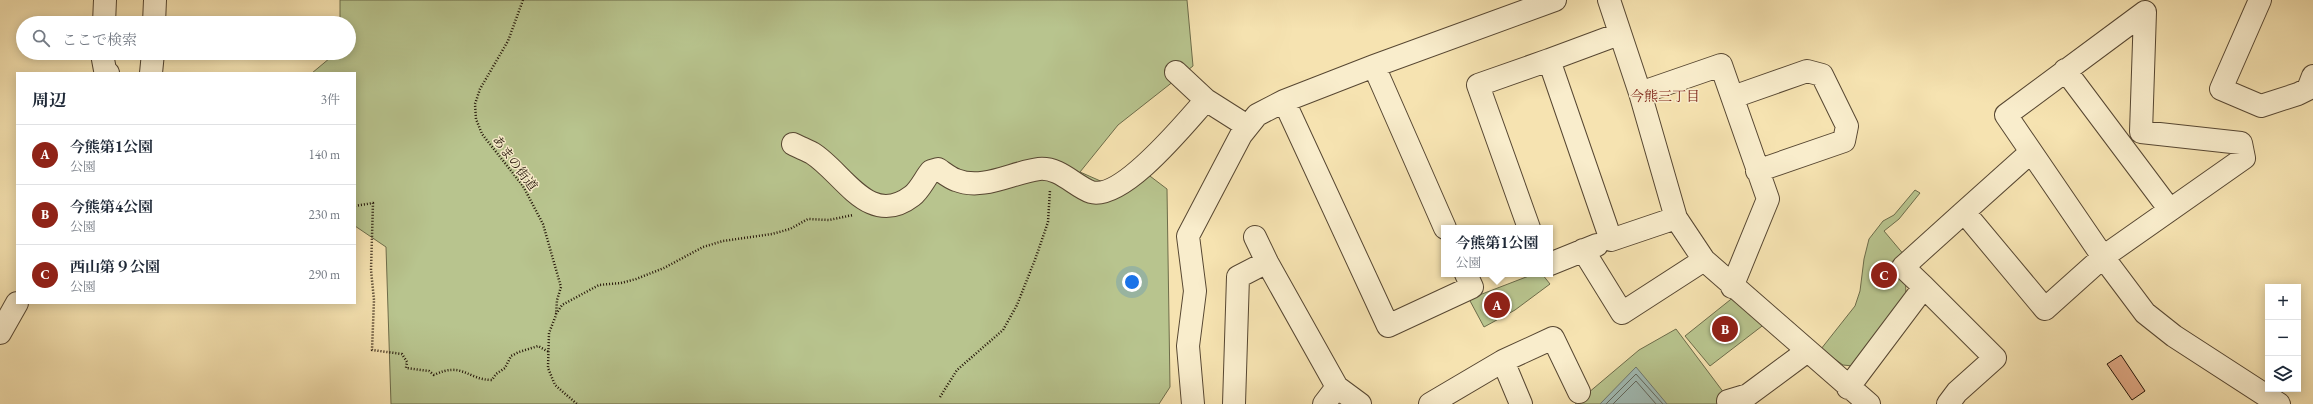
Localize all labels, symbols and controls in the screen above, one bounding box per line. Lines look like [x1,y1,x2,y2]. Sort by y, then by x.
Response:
search box [16,16,356,60]
icon: search [30,27,52,49]
text: ここで検索 [62,30,137,49]
district label: 今熊三丁目 [1630,87,1700,105]
text: 周辺 [32,89,66,111]
text: 3件 [321,91,340,108]
street label: あまの街道 [489,132,541,194]
text: 今熊第1公園 [70,137,153,156]
text: A [40,146,50,163]
text: 140 m [309,146,340,163]
text: 公園 [70,158,96,175]
text: 今熊第4公園 [70,197,153,216]
text: B [41,206,49,223]
text: 230 m [309,206,340,223]
text: 公園 [70,218,96,235]
popup [1441,225,1553,277]
text: 今熊第1公園 [1456,233,1538,252]
text: 公園 [1456,254,1482,271]
text: 西山第９公園 [70,257,160,276]
pin: C [1871,260,1897,290]
text: C [40,266,50,283]
text: 290 m [309,266,340,283]
your location [1122,272,1142,292]
text: 公園 [70,278,96,295]
map controls [2265,284,2301,392]
button: + [2265,284,2301,320]
pin: A [1484,290,1510,320]
pin: B [1712,314,1738,344]
button: − [2265,320,2301,356]
button: layers [2265,356,2301,392]

